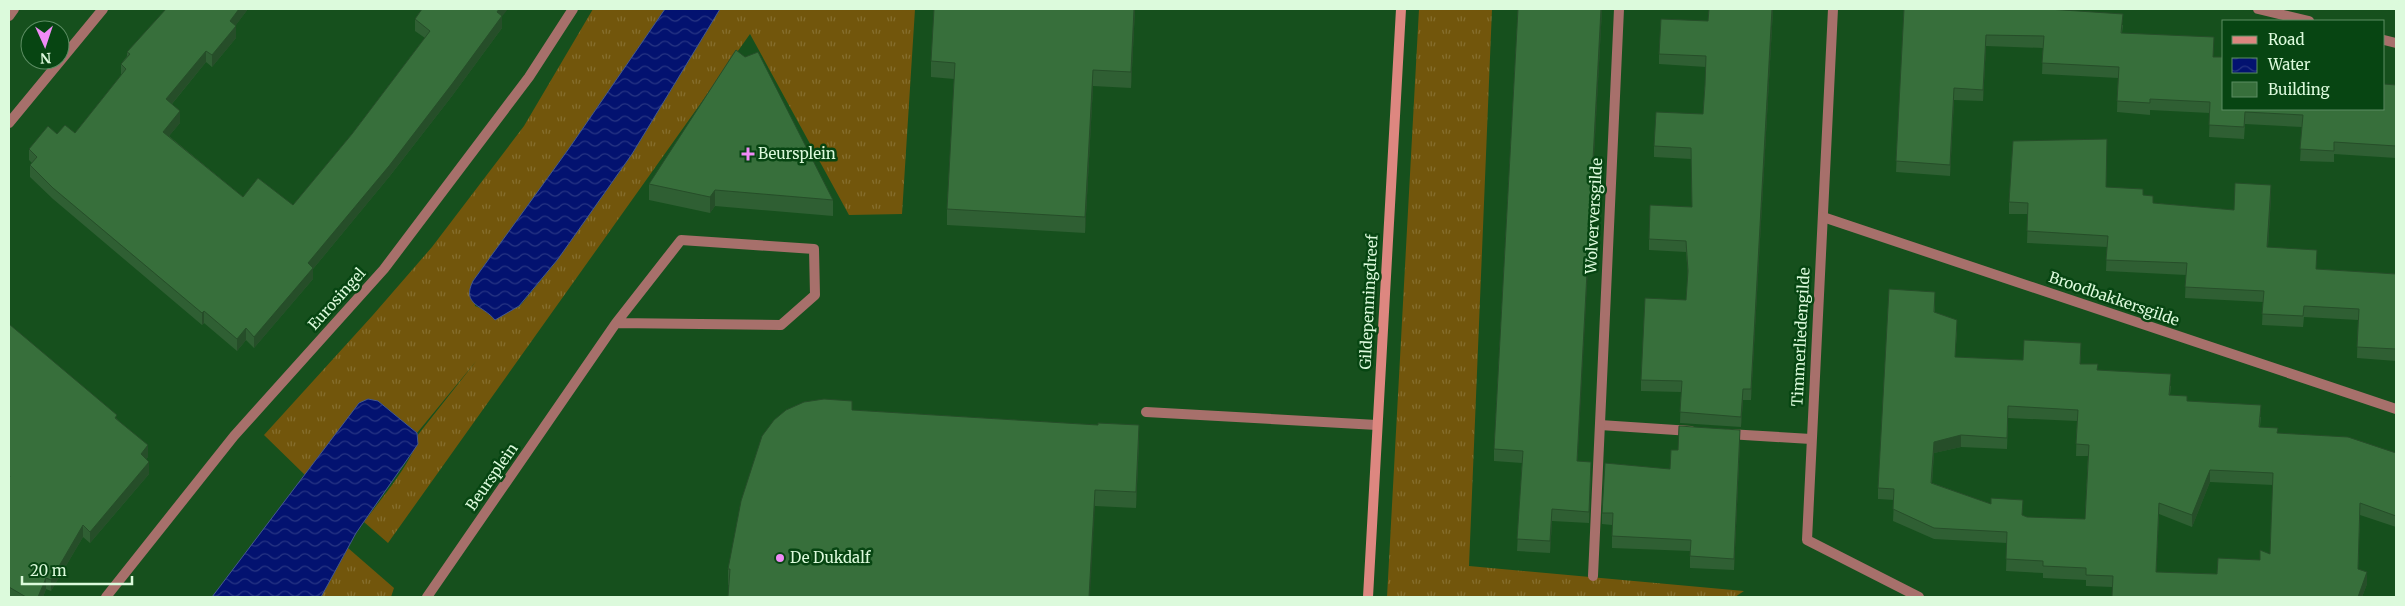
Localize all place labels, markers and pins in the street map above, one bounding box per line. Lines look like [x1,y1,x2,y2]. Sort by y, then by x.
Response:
place label: Beursplein [758,144,836,163]
marker: Beursplein [742,148,754,160]
place label: De Dukdalf [790,548,872,567]
marker: De Dukdalf [774,552,786,564]

